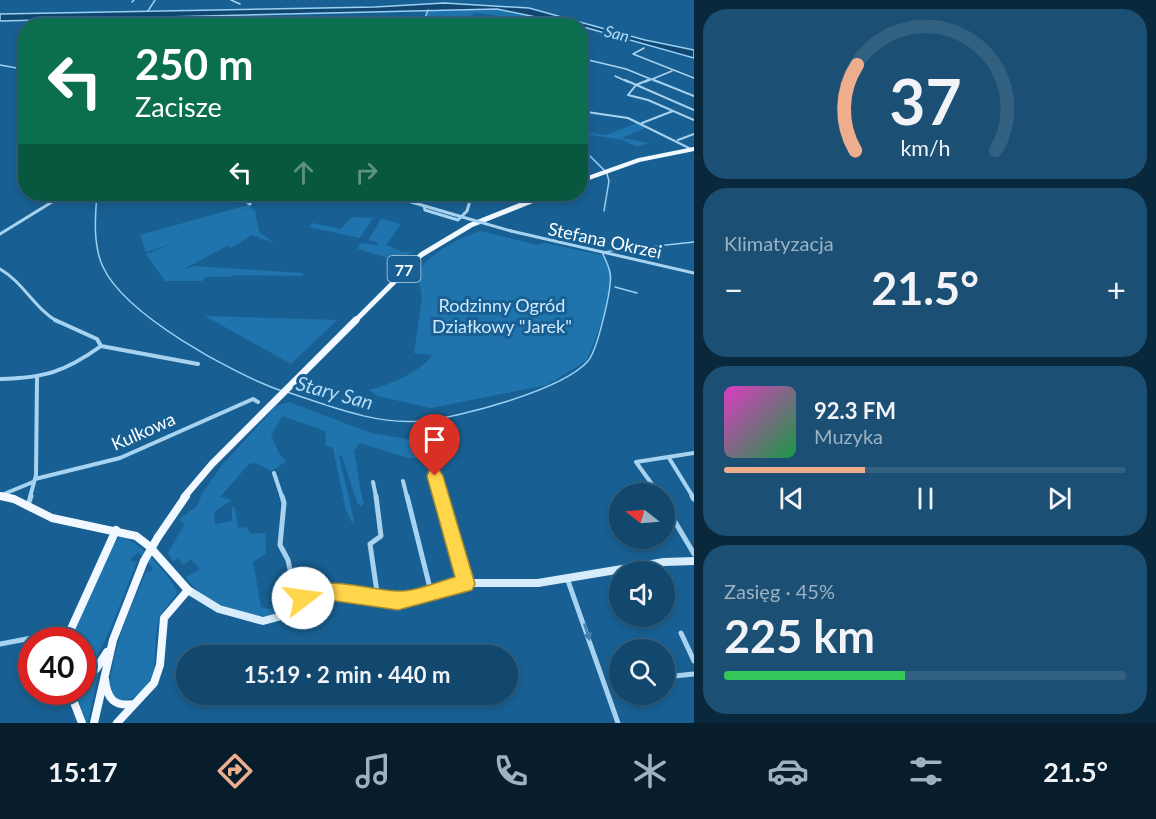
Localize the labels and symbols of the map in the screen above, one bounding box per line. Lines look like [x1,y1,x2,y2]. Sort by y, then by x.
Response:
water label: San [603,21,631,45]
street label: Stefana Okrzei [546,217,664,263]
road number: 77 [388,256,420,282]
park label: Rodzinny Ogród Działkowy "Jarek" [432,294,572,337]
water label: Stary San [294,370,376,414]
street label: Kulkowa [108,407,178,455]
pin [409,414,460,476]
north arrow [609,483,675,549]
position arrow [271,566,335,630]
one-way arrow [583,623,593,641]
speed limit sign: 40 [18,627,96,705]

